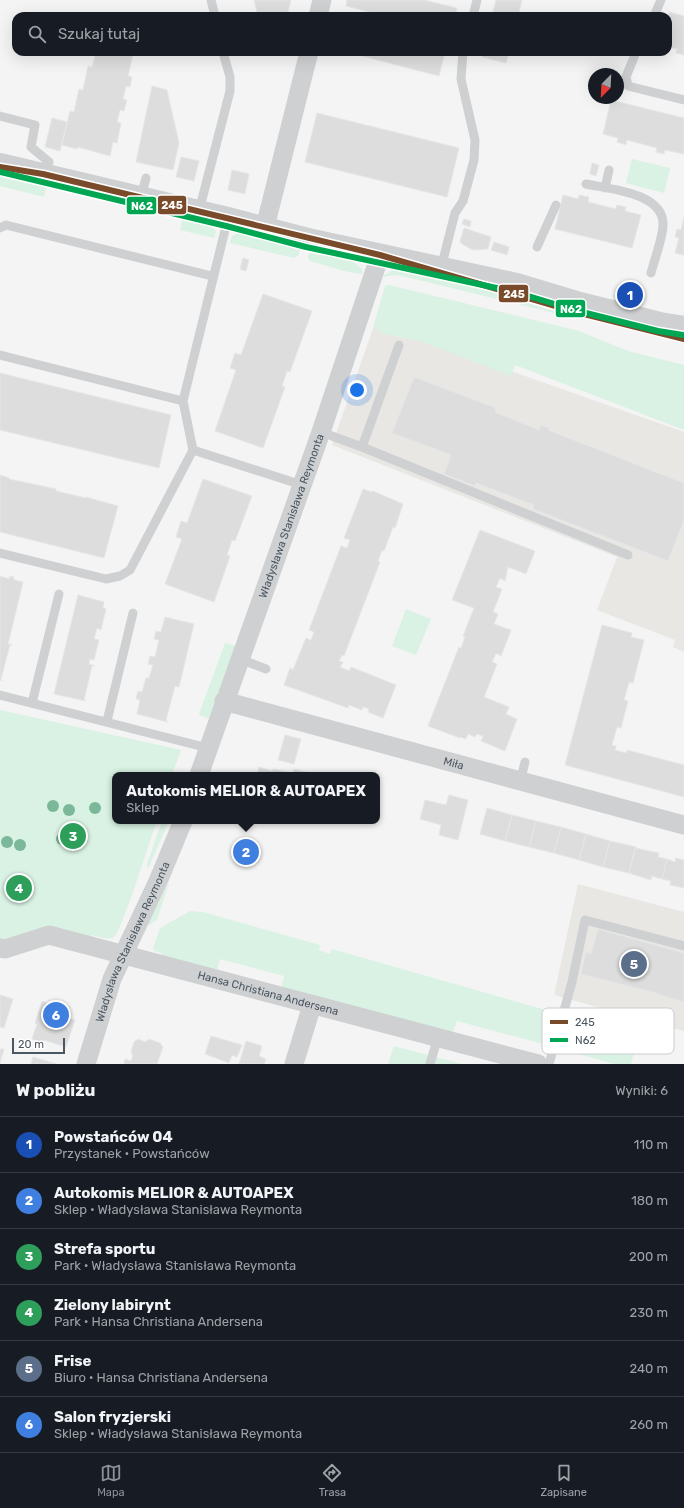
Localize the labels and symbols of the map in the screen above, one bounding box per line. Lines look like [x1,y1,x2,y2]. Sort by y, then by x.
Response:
north arrow [588,68,624,104]
line badge: 245 [157,195,187,215]
line badge: N62 [126,196,157,215]
text: 245 [161,199,183,212]
text: N62 [131,200,153,213]
pin: 1 [617,280,643,310]
line badge: 245 [498,284,529,303]
text: 245 [503,288,525,301]
line badge: N62 [555,299,586,318]
text: N62 [560,303,582,316]
your location [347,380,367,400]
street label: Władysława Stanisława Reymonta [256,432,327,600]
street label: Miła [442,754,465,772]
pin: 3 [60,821,86,851]
pin: 2 [233,837,259,867]
street label: Władysława Stanisława Reymonta [93,860,173,1024]
pin: 4 [6,873,32,903]
pin: 5 [621,949,647,979]
street label: Hansa Christiana Andersena [196,969,340,1018]
pin: 6 [43,1000,69,1030]
legend [542,1008,674,1054]
text: 245 [575,1016,595,1029]
text: N62 [575,1034,596,1047]
scale bar [12,1036,65,1055]

